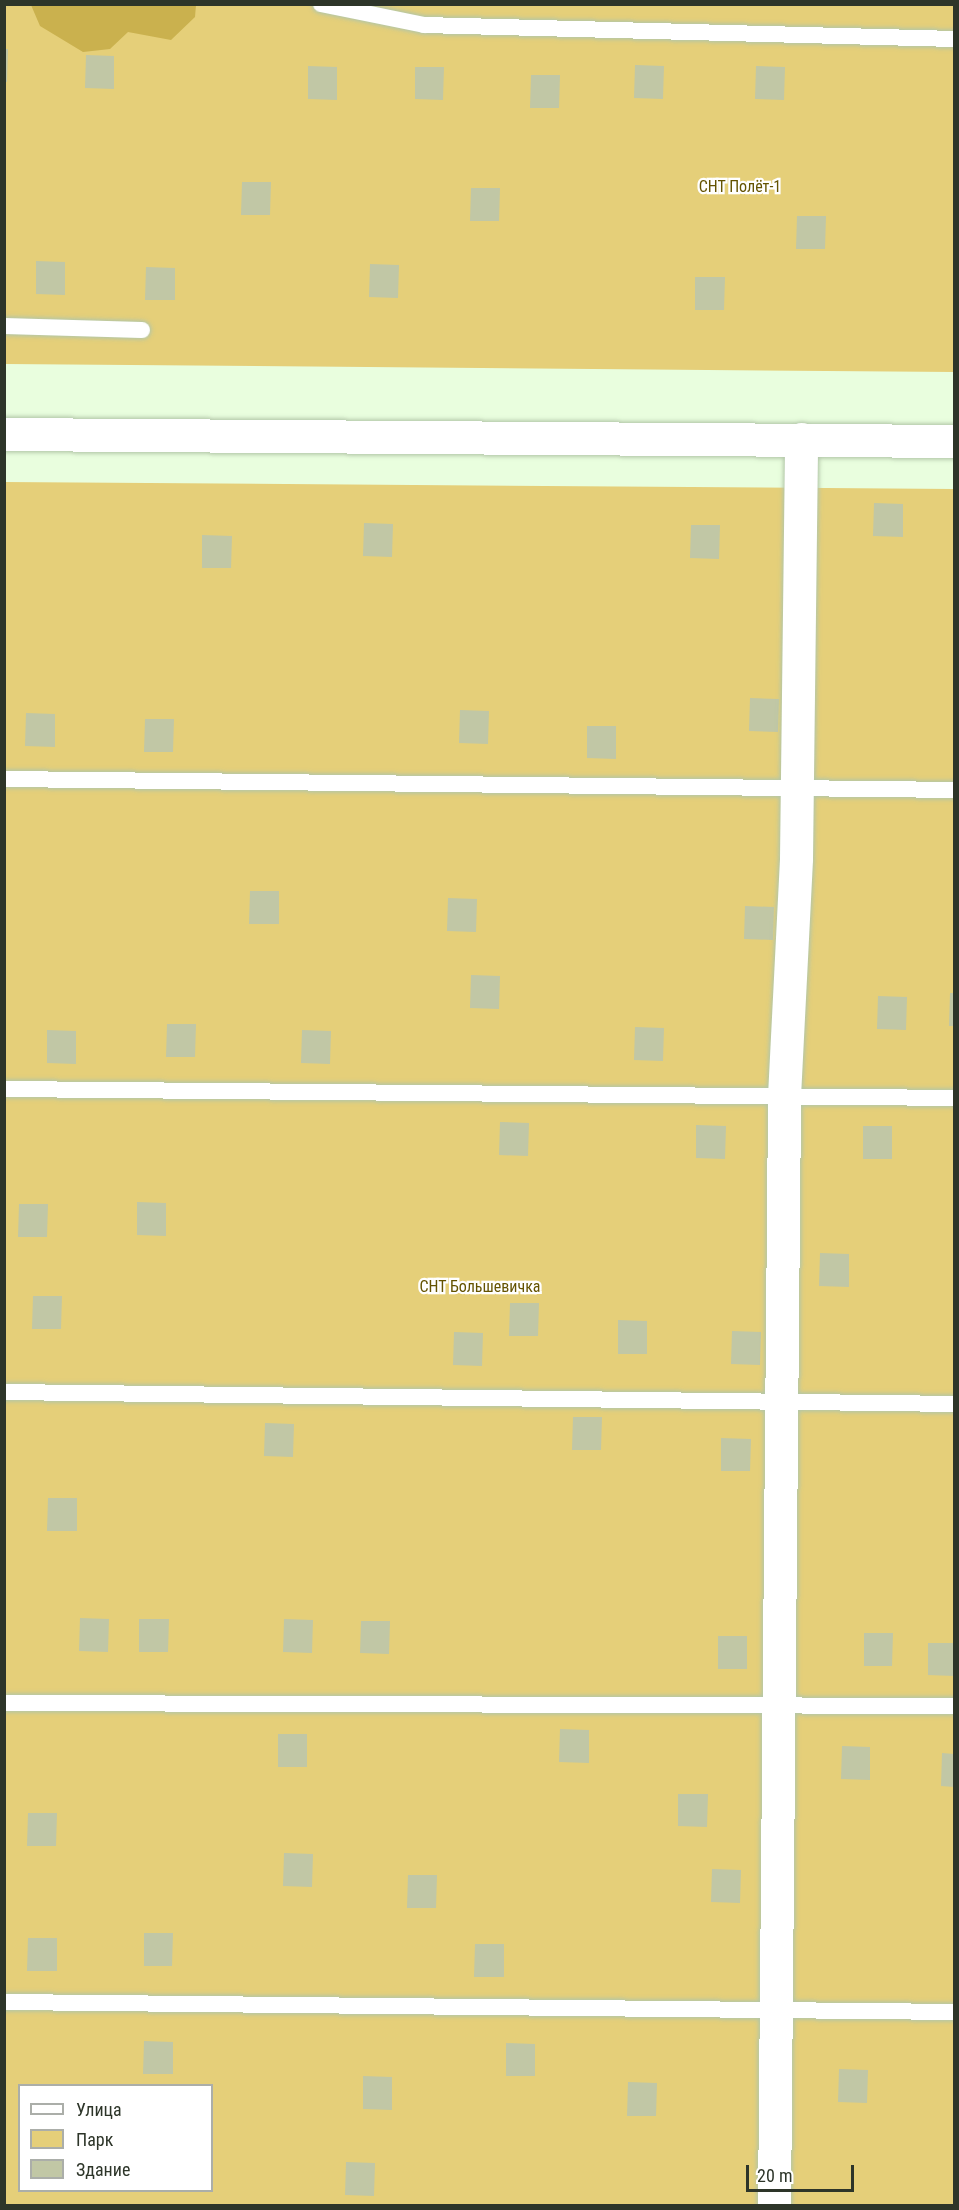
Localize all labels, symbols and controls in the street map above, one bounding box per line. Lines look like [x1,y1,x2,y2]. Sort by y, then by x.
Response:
park label: СНТ Полёт-1 [699,177,781,197]
park label: СНТ Большевичка [419,1277,541,1297]
legend [18,2084,213,2192]
text: Улица [76,2099,122,2120]
text: Парк [76,2129,113,2150]
scale bar [749,2153,857,2191]
text: Здание [76,2159,130,2180]
text: 20 m [757,2165,792,2186]

